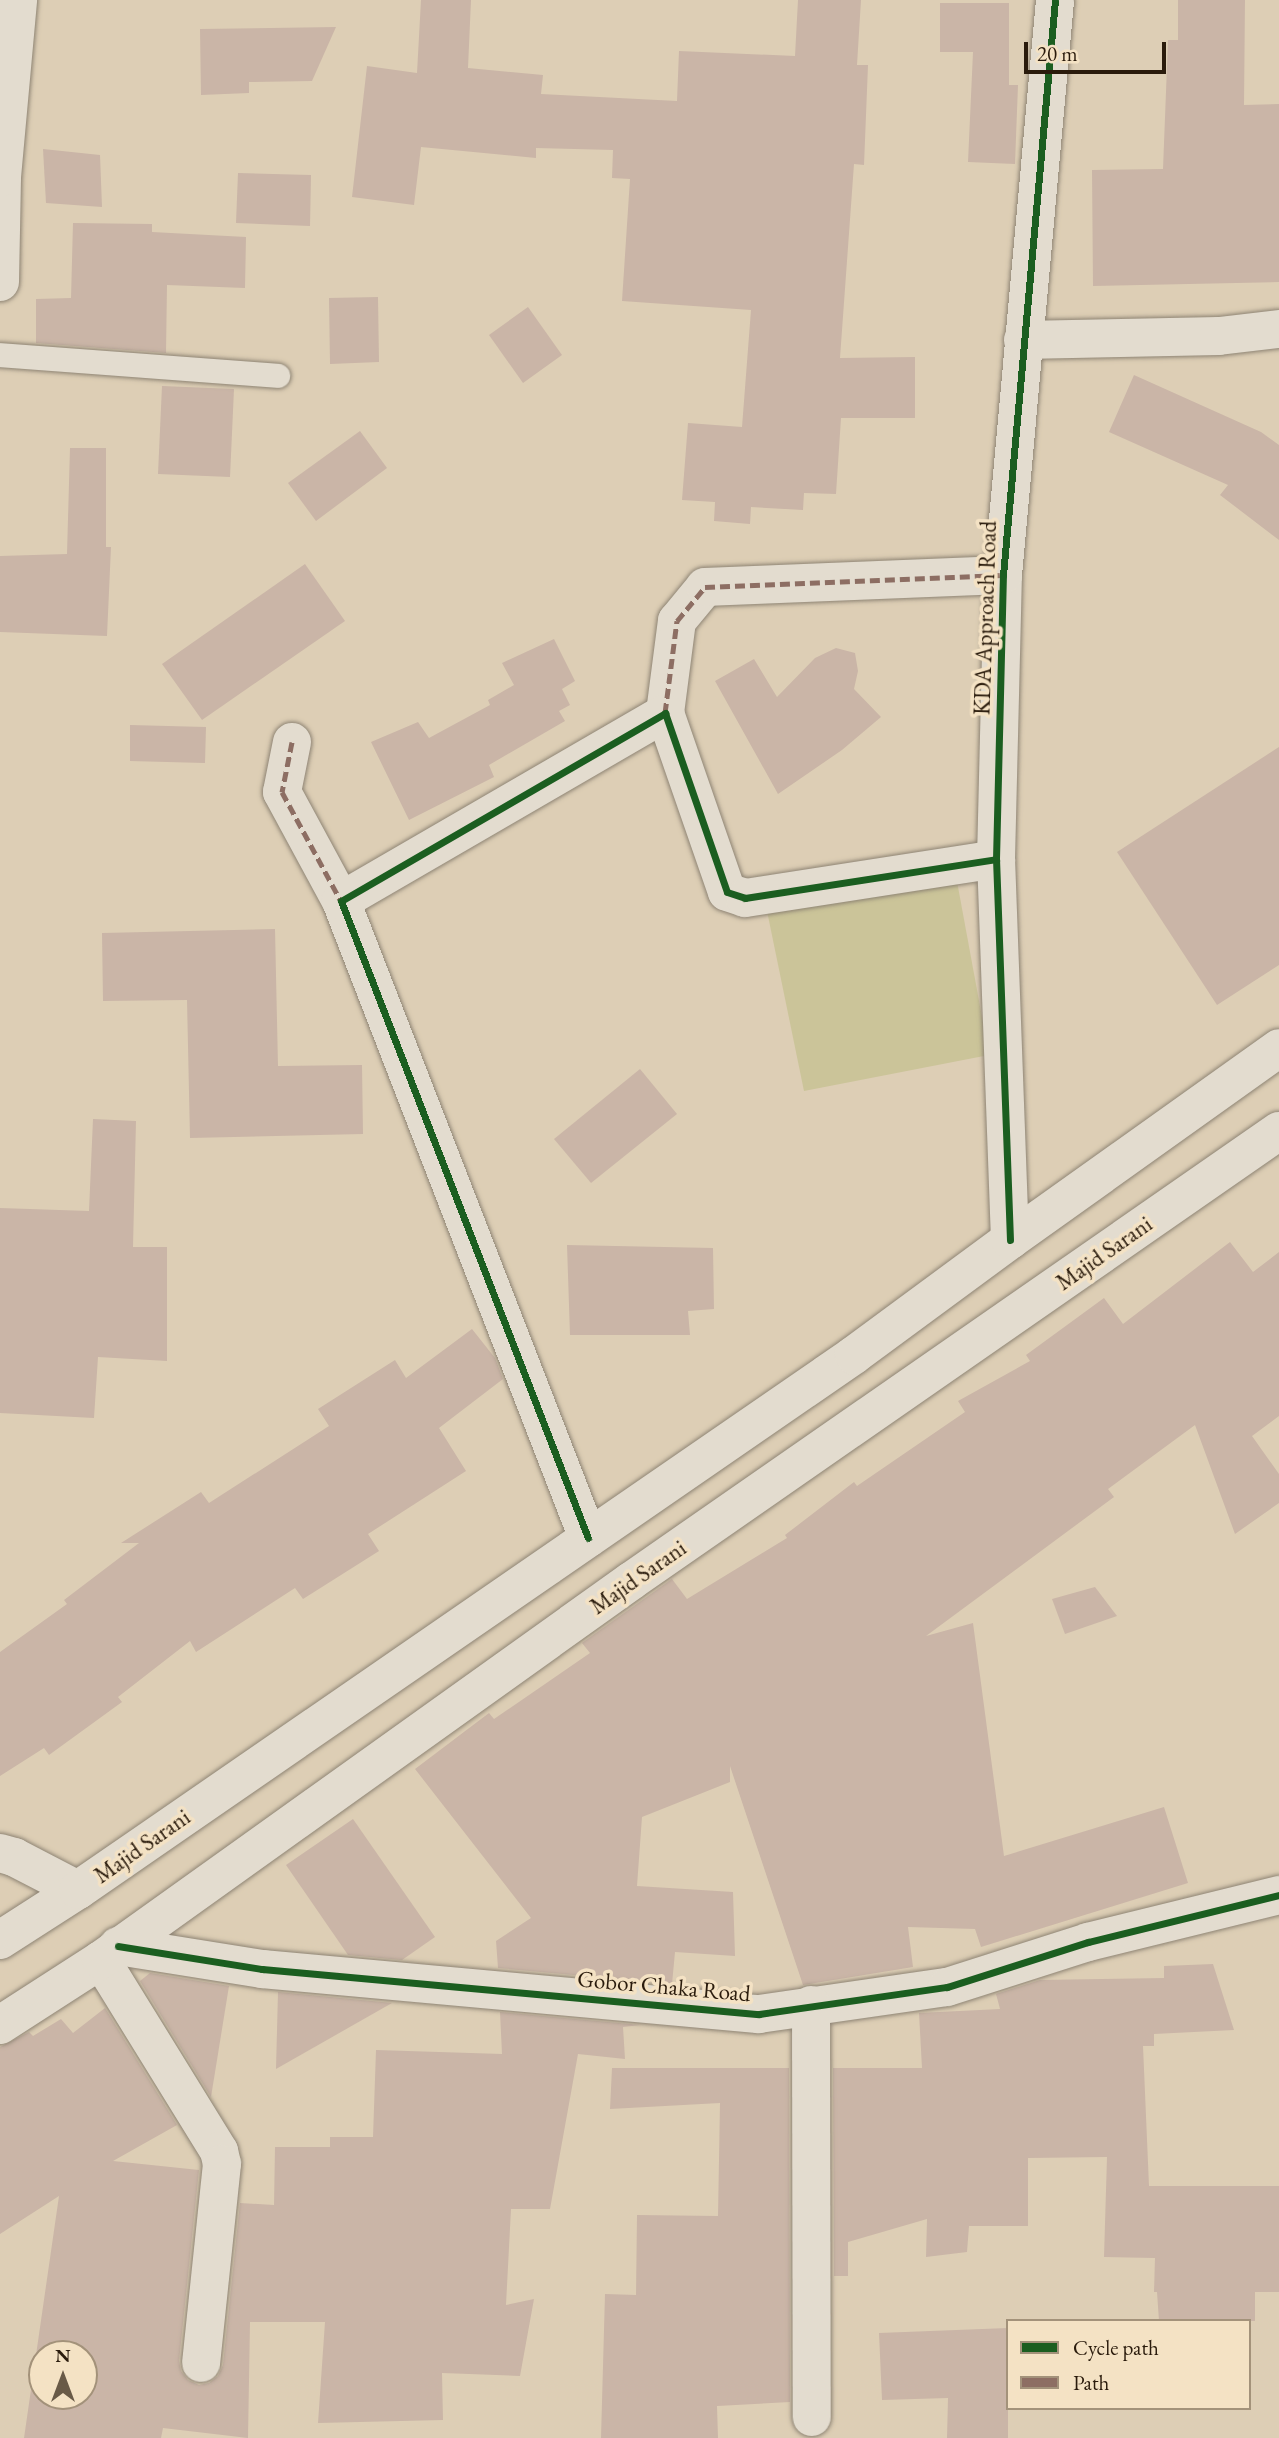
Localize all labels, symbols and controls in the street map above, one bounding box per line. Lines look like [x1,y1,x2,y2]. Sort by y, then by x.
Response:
scale bar [1027,28,1169,72]
text: 20 m [1037,40,1078,67]
street label: KDA Approach Road [968,520,1002,716]
street label: Majid Sarani [1051,1210,1157,1296]
street label: Majid Sarani [585,1534,691,1620]
street label: Majid Sarani [89,1803,195,1889]
street label: Gobor Chaka Road [576,1965,752,2007]
legend [1006,2319,1251,2410]
text: Cycle path [1073,2334,1159,2361]
north arrow [28,2340,98,2410]
text: N [55,2343,71,2368]
text: Path [1073,2369,1109,2396]

